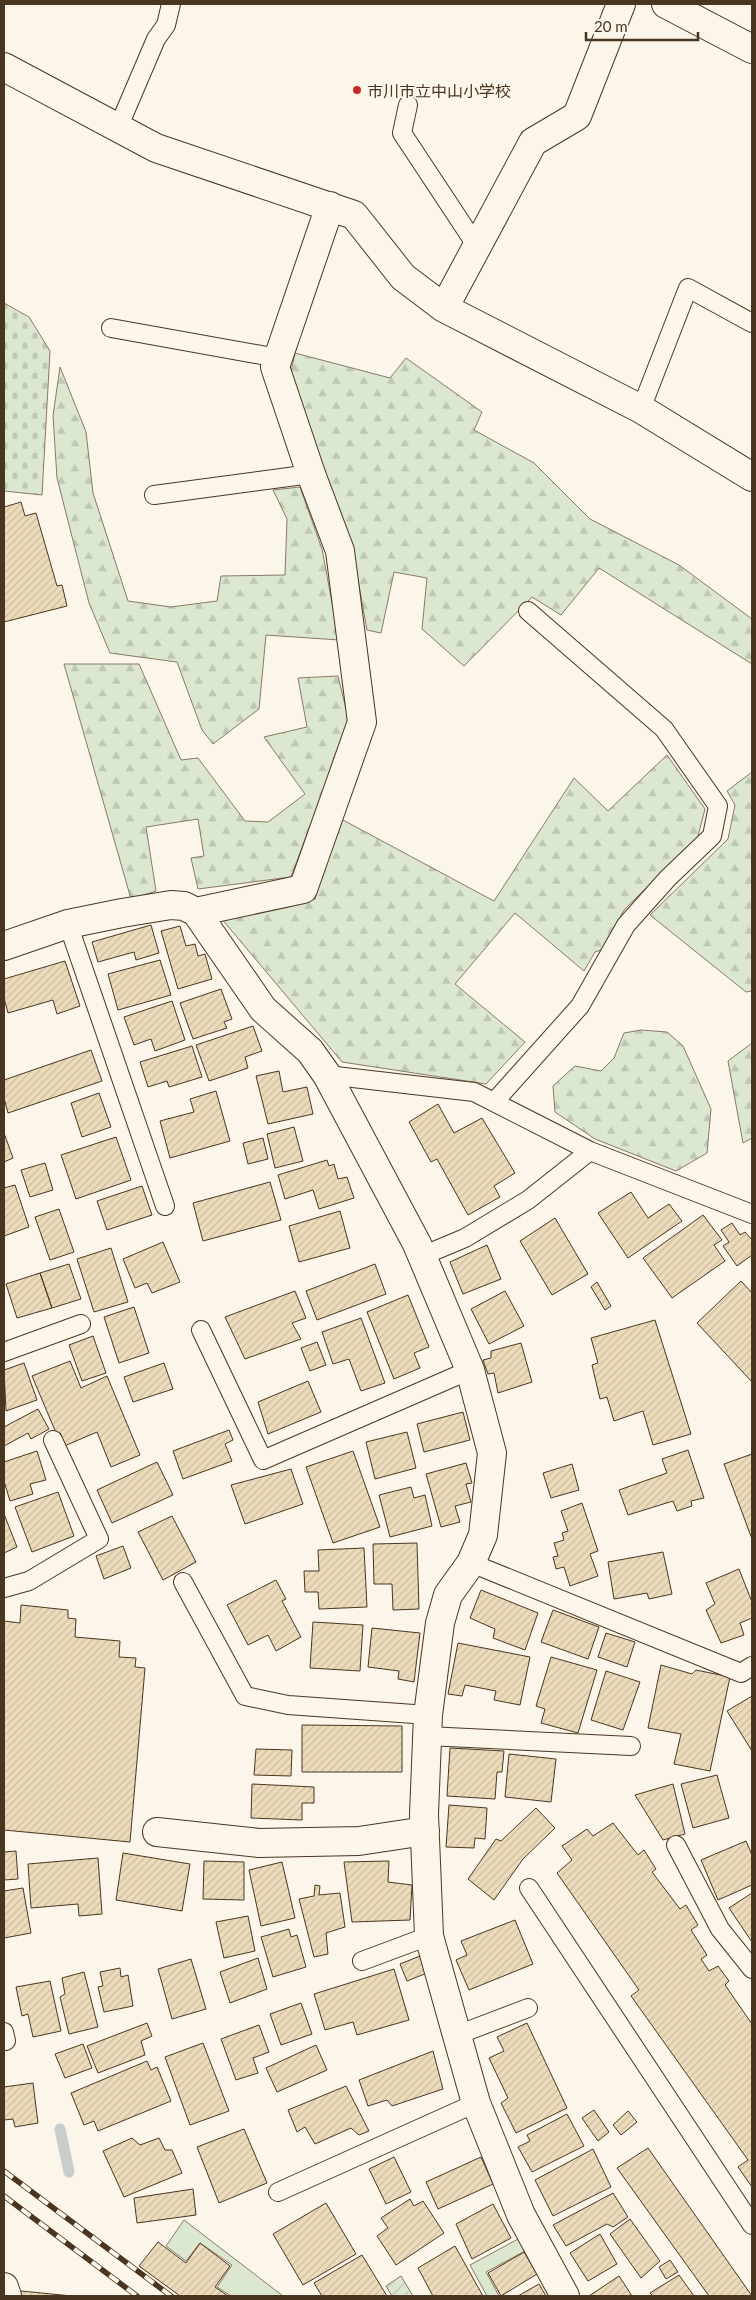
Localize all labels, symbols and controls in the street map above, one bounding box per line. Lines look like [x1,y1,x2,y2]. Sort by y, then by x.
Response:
scale bar [586,10,698,42]
text: 20 m [594,17,628,35]
place label: 市川市立中山小学校 [367,81,511,100]
marker: 市川市立中山小学校 [351,84,363,96]

